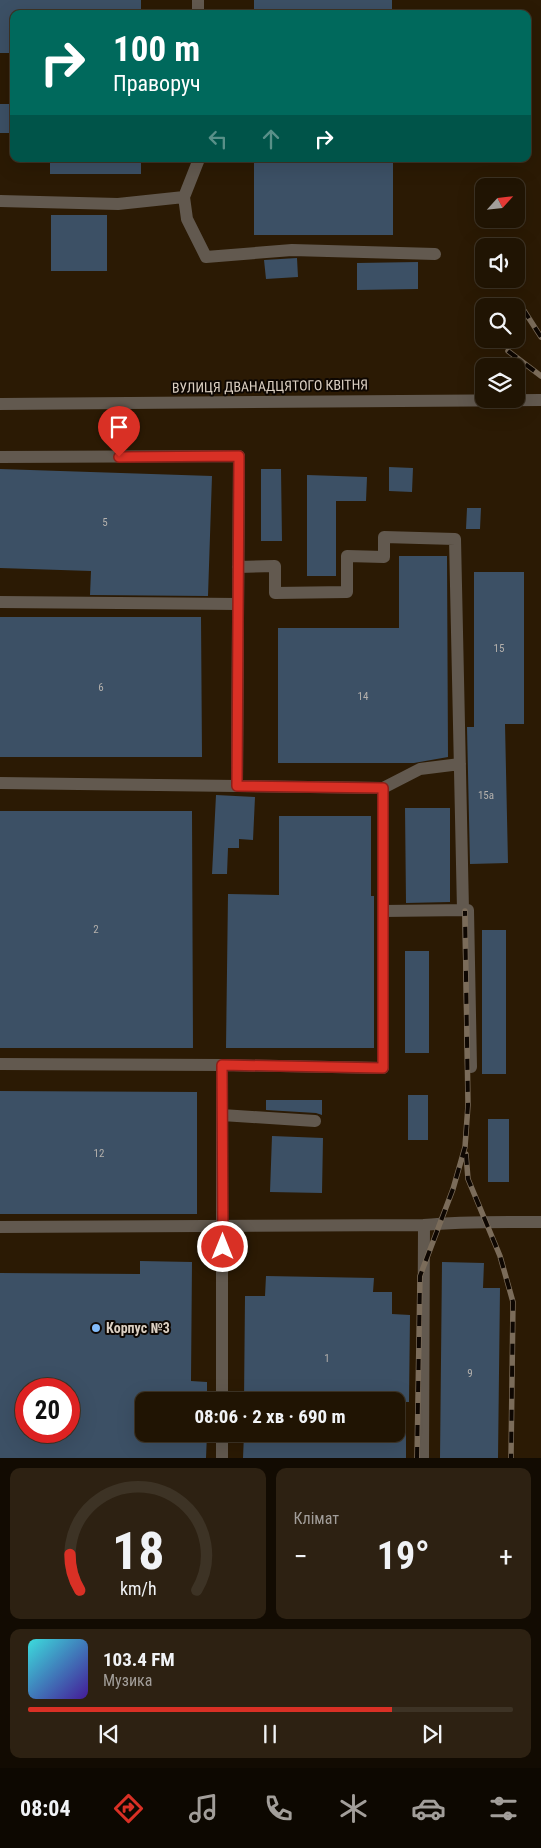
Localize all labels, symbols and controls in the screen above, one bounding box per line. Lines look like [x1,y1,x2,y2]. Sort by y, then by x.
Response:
text: 100 m [113,29,200,70]
icon: right [30,30,95,95]
text: Праворуч [113,71,201,96]
icon: left [204,125,232,153]
icon: ahead [257,125,285,153]
icon: right [310,125,338,153]
north arrow [475,178,525,228]
map controls [475,178,525,408]
button: sound [475,238,525,288]
button: search [475,298,525,348]
button: layers [475,358,525,408]
street label: ВУЛИЦЯ ДВАНАДЦЯТОГО КВІТНЯ [172,376,368,396]
pin [98,406,140,457]
icon: arrive [105,413,133,441]
house number: 5 [102,516,108,529]
house number: 15 [494,642,504,655]
house number: 6 [98,681,104,694]
house number: 14 [358,690,369,703]
house number: 15а [478,789,494,802]
house number: 2 [93,923,99,936]
house number: 12 [94,1147,104,1160]
position arrow [196,1220,248,1272]
place label: Корпус №3 [106,1320,170,1336]
marker: Корпус №3 [90,1322,102,1334]
house number: 1 [324,1352,330,1365]
house number: 9 [467,1367,473,1380]
speed limit sign: 20 [15,1378,80,1443]
text: 08:06 · 2 хв · 690 m [194,1405,346,1428]
text: Клімат [294,1509,339,1528]
text: 18 [111,1521,164,1582]
text: 19° [377,1534,430,1578]
text: − [294,1540,308,1573]
text: + [499,1540,513,1573]
text: km/h [119,1578,156,1599]
text: 103.4 FM [103,1648,175,1671]
text: Музика [103,1671,152,1690]
icon: previous [95,1720,123,1748]
icon: pause [256,1720,284,1748]
icon: next [418,1720,446,1748]
icon: directions [111,1791,146,1826]
icon: music [186,1791,221,1826]
icon: phone [261,1791,296,1826]
icon: climate [336,1791,371,1826]
icon: car [411,1791,446,1826]
icon: filters [486,1791,521,1826]
text: 08:04 [20,1796,71,1821]

